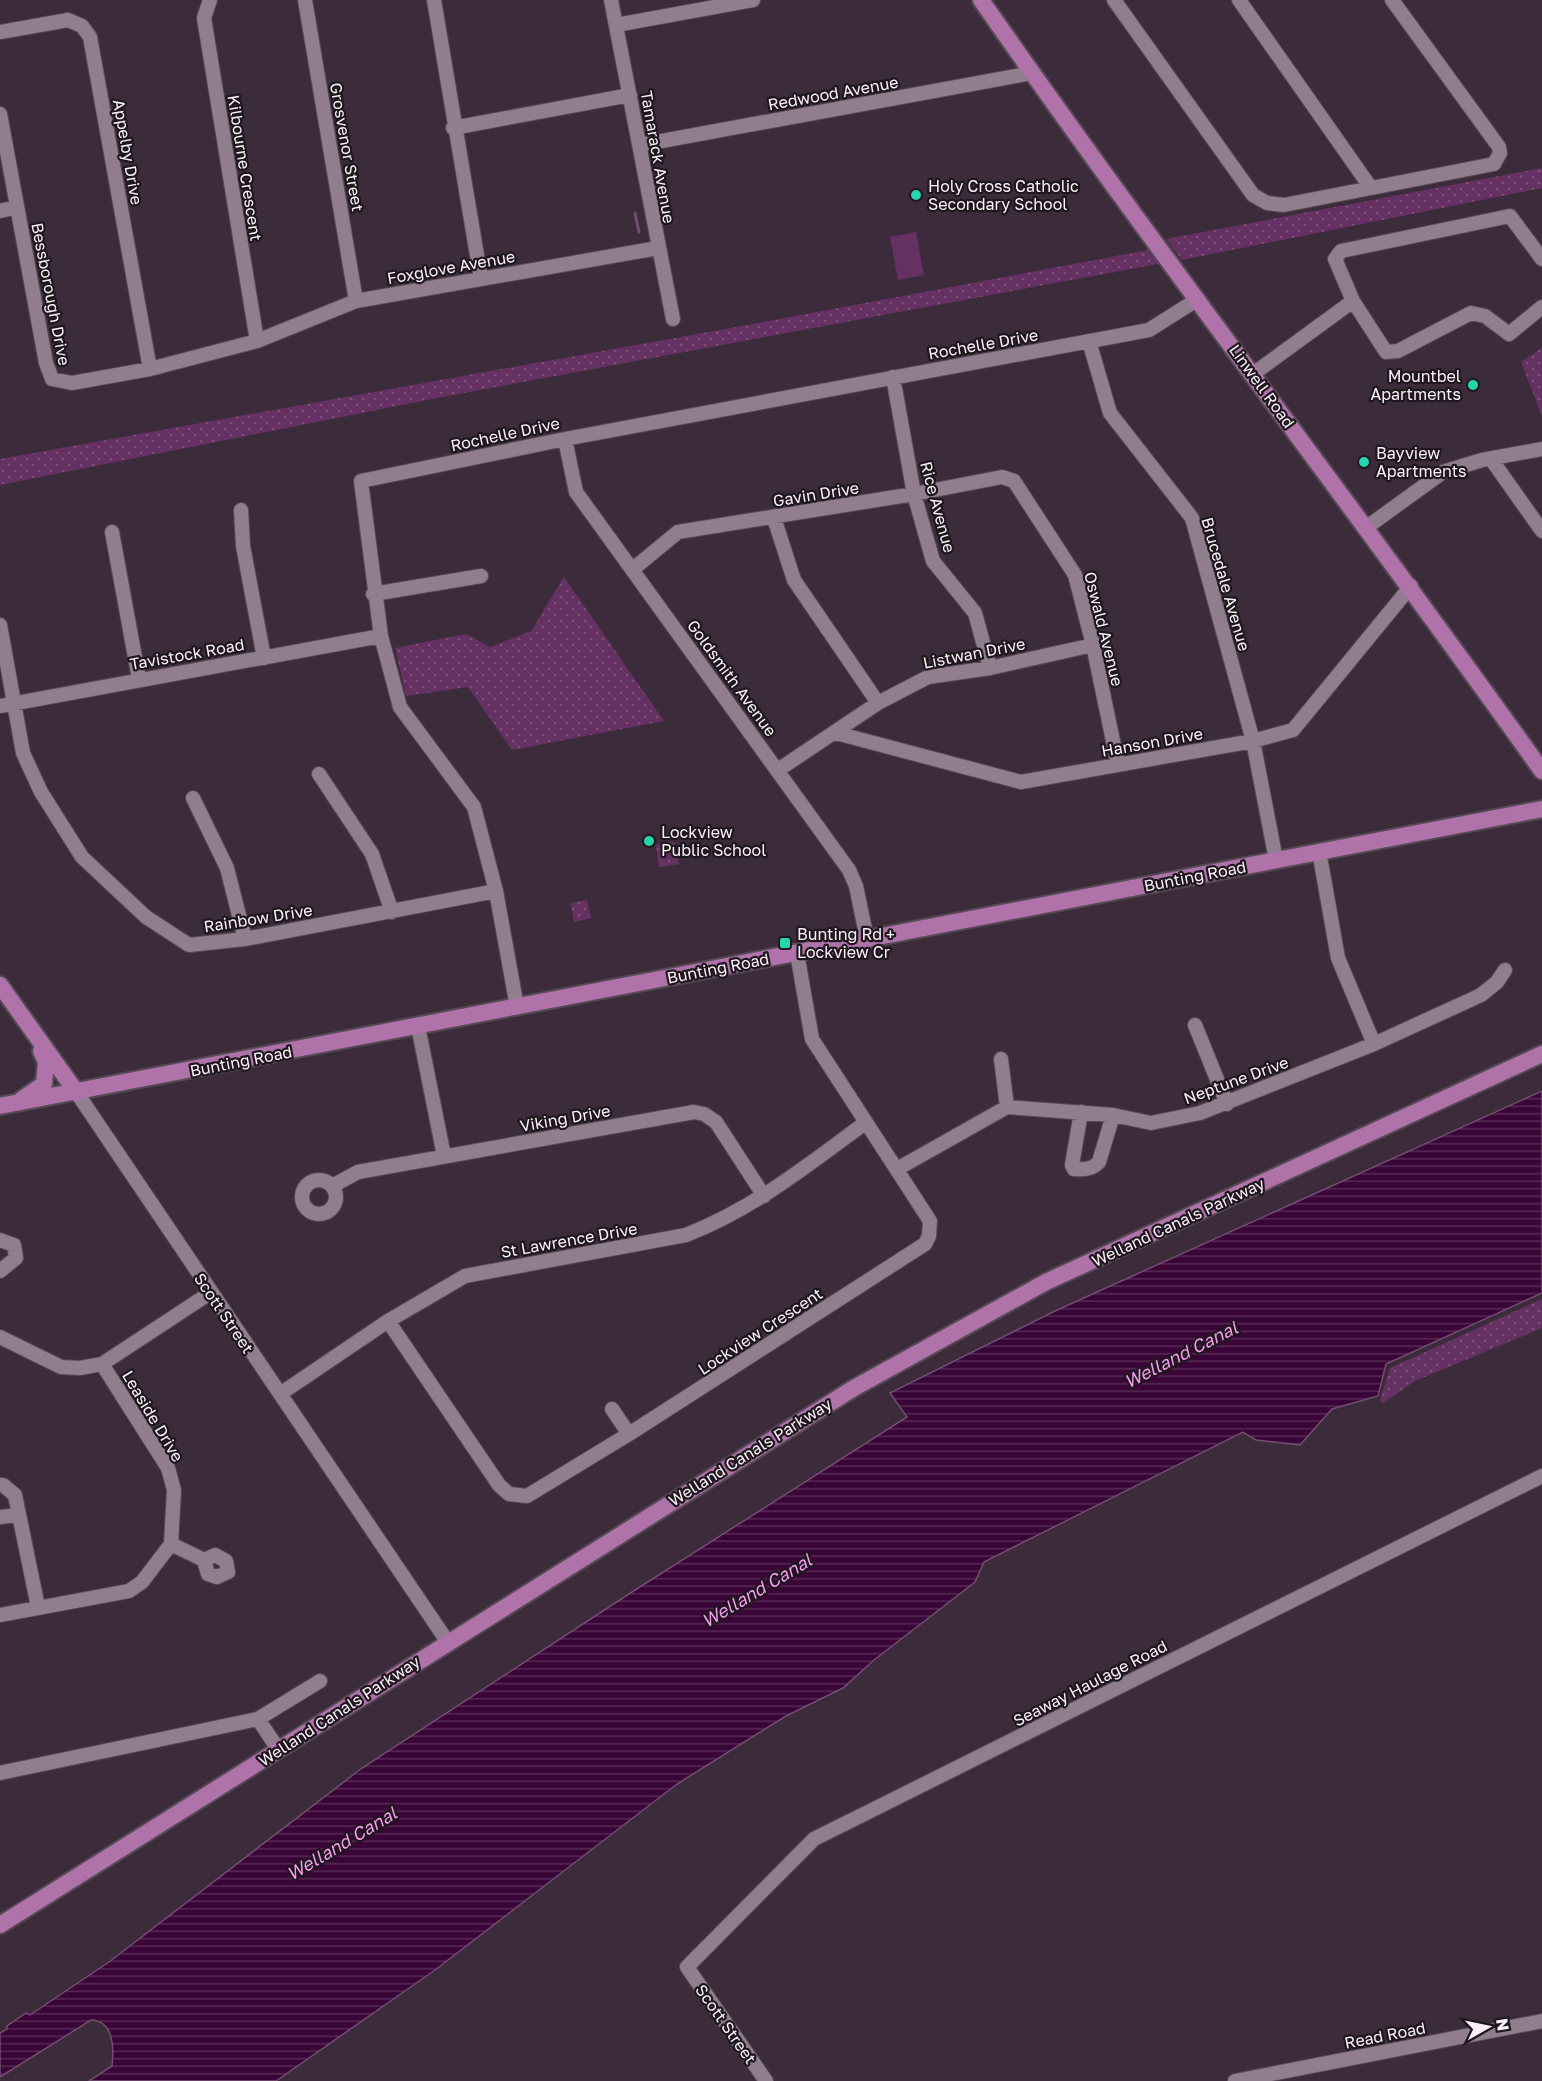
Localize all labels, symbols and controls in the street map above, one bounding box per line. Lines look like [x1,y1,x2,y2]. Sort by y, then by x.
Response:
street label: Redwood Avenue [766,72,900,114]
street label: Grosvenor Street [326,81,368,213]
street label: Tamarack Avenue [637,89,679,225]
street label: Kilbourne Crescent [224,93,266,243]
street label: Appelby Drive [109,98,147,206]
place label: Holy Cross Catholic Secondary School [928,176,1079,214]
marker: Holy Cross Catholic Secondary School [909,188,923,202]
street label: Bessborough Drive [27,221,75,367]
street label: Foxglove Avenue [385,246,517,288]
street label: Rochelle Drive [927,324,1039,364]
street label: Linwell Road [1225,340,1299,432]
place label: Mountbel Apartments [1370,366,1461,404]
marker: Mountbel Apartments [1466,378,1480,392]
street label: Rochelle Drive [449,413,561,455]
place label: Bayview Apartments [1376,443,1467,481]
marker: Bayview Apartments [1357,455,1371,469]
street label: Rice Avenue [916,459,960,555]
street label: Gavin Drive [772,477,860,511]
street label: Brucedale Avenue [1197,515,1255,653]
street label: Oswald Avenue [1080,570,1128,688]
street label: Goldsmith Avenue [683,616,781,740]
street label: Listwan Drive [921,633,1027,673]
street label: Tavistock Road [128,634,246,674]
street label: Hanson Drive [1100,723,1204,761]
place label: Lockview Public School [661,822,766,860]
marker: Lockview Public School [642,834,656,848]
street label: Bunting Road [1142,856,1248,896]
street label: Rainbow Drive [202,900,314,936]
place label: Bunting Rd + Lockview Cr [797,924,895,962]
marker: Bunting Rd + Lockview Cr [778,936,792,950]
street label: Bunting Road [665,948,771,988]
street label: Bunting Road [188,1041,294,1081]
street label: Neptune Drive [1181,1052,1291,1108]
street label: Viking Drive [518,1100,612,1136]
street label: Welland Canals Parkway [1088,1173,1268,1271]
street label: St Lawrence Drive [499,1218,639,1262]
street label: Scott Street [190,1269,258,1357]
street label: Lockview Crescent [694,1283,826,1379]
water label: Welland Canal [1120,1315,1242,1392]
street label: Leaside Drive [118,1367,188,1465]
street label: Welland Canals Parkway [665,1394,835,1510]
water label: Welland Canal [697,1548,817,1632]
street label: Seaway Haulage Road [1010,1635,1170,1731]
street label: Welland Canals Parkway [255,1651,424,1771]
water label: Welland Canal [282,1801,402,1885]
street label: Scott Street [691,1980,761,2068]
north arrow [1458,1997,1518,2057]
street label: Read Road [1343,2017,1427,2053]
text: N [1492,2017,1514,2032]

